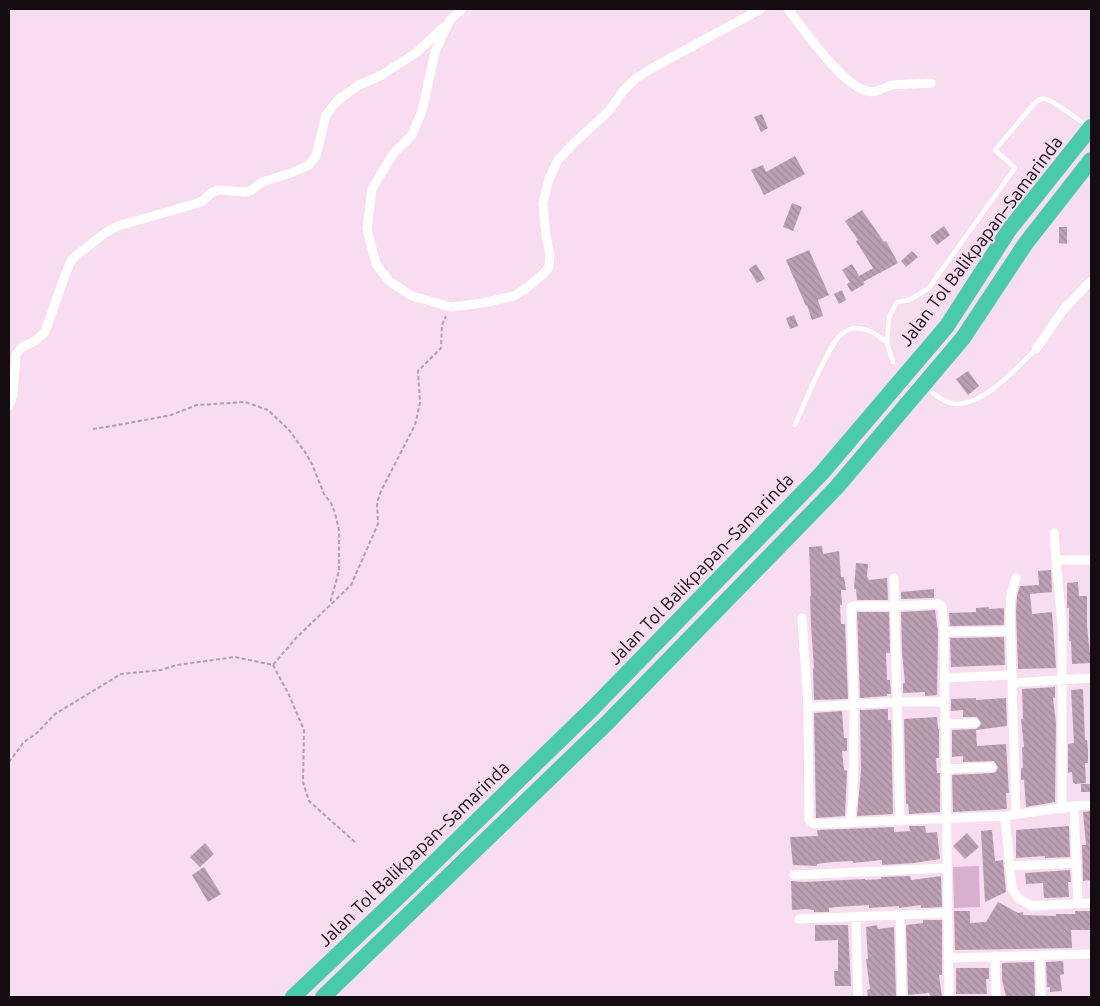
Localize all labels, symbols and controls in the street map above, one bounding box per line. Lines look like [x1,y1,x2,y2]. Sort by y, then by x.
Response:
street label: Jalan Tol Balikpapan–Samarinda [895,132,1066,349]
street label: Jalan Tol Balikpapan–Samarinda [604,469,797,668]
street label: Jalan Tol Balikpapan–Samarinda [314,757,513,950]

